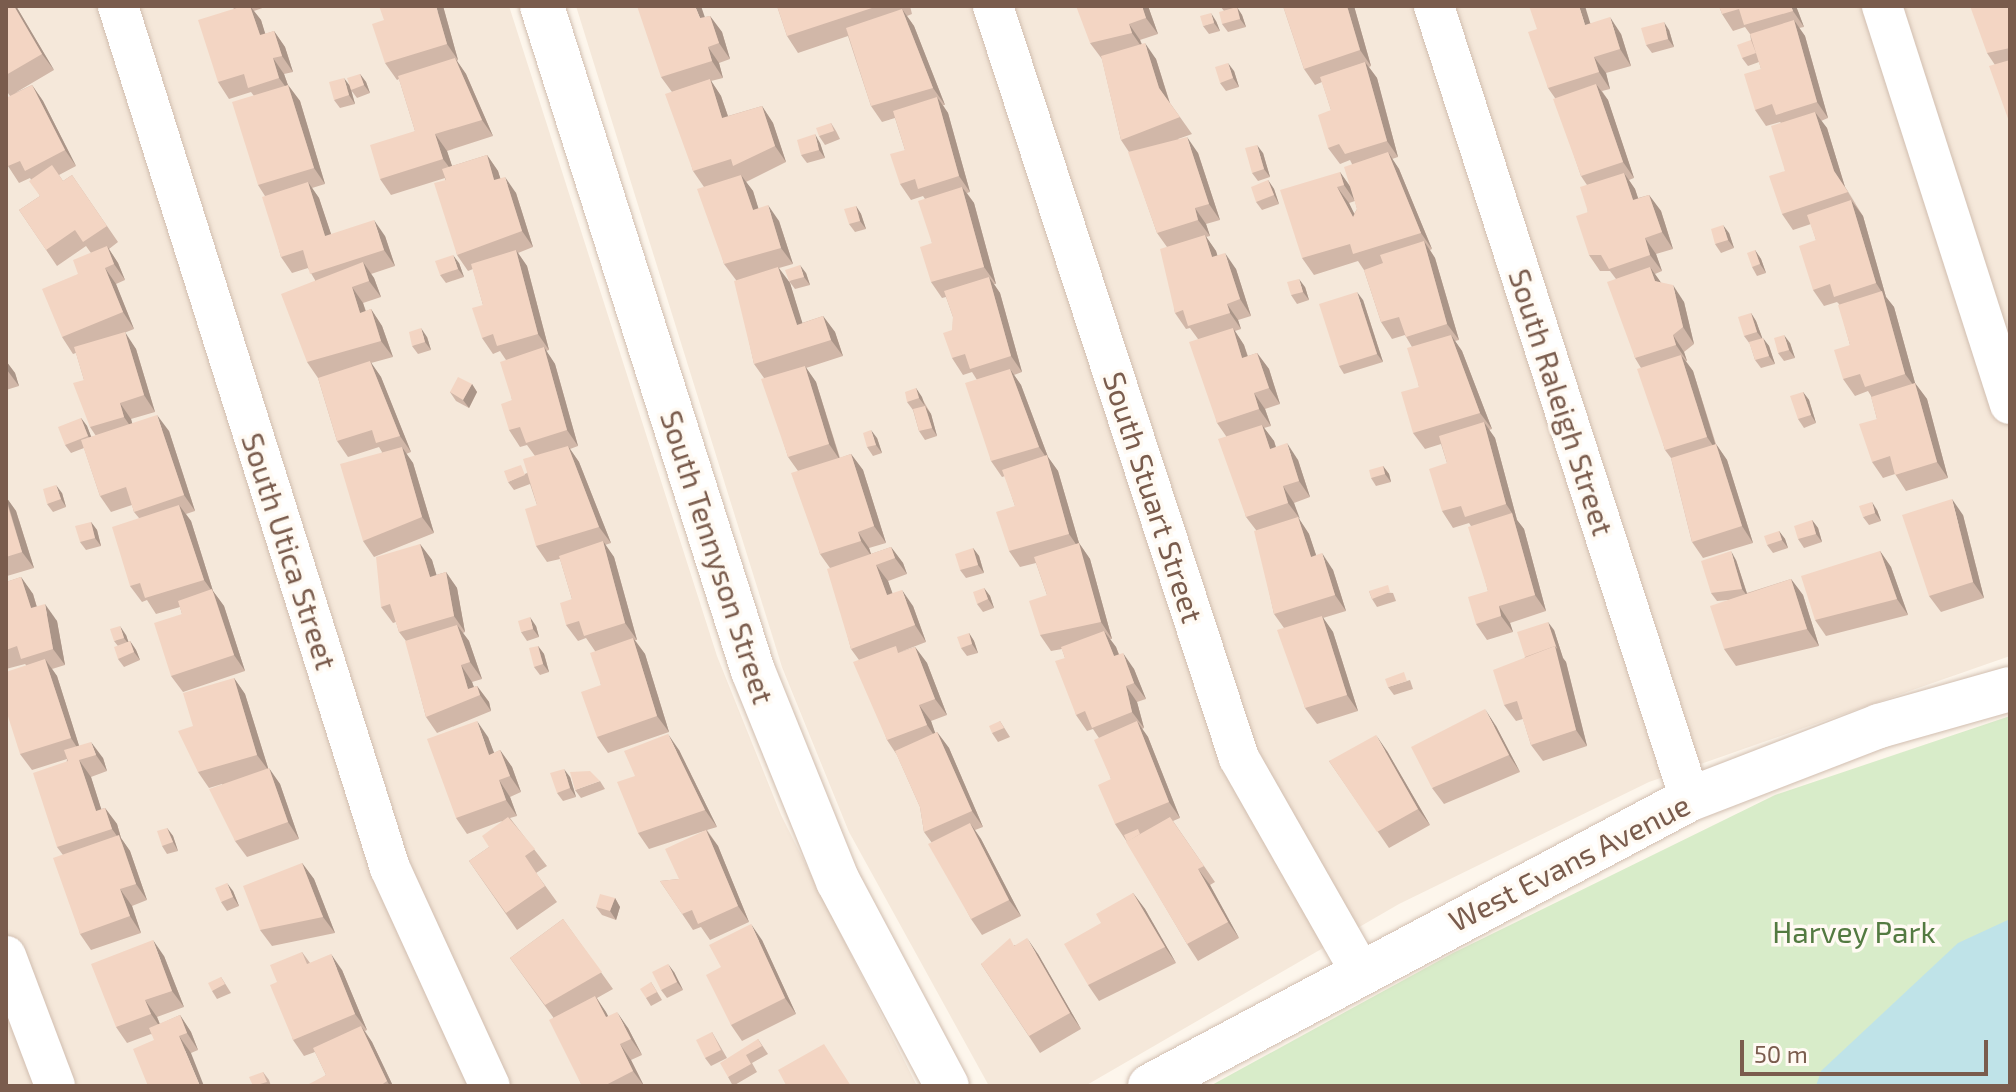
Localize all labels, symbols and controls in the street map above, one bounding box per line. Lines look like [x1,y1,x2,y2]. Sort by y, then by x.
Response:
street label: South Raleigh Street [1502,264,1622,540]
street label: South Stuart Street [1096,367,1212,627]
street label: South Tennyson Street [653,405,783,709]
street label: South Utica Street [235,428,345,674]
street label: West Evans Avenue [1442,786,1696,938]
park label: Harvey Park [1772,913,1936,949]
scale bar [1744,1024,1992,1074]
text: 50 m [1754,1039,1808,1068]

